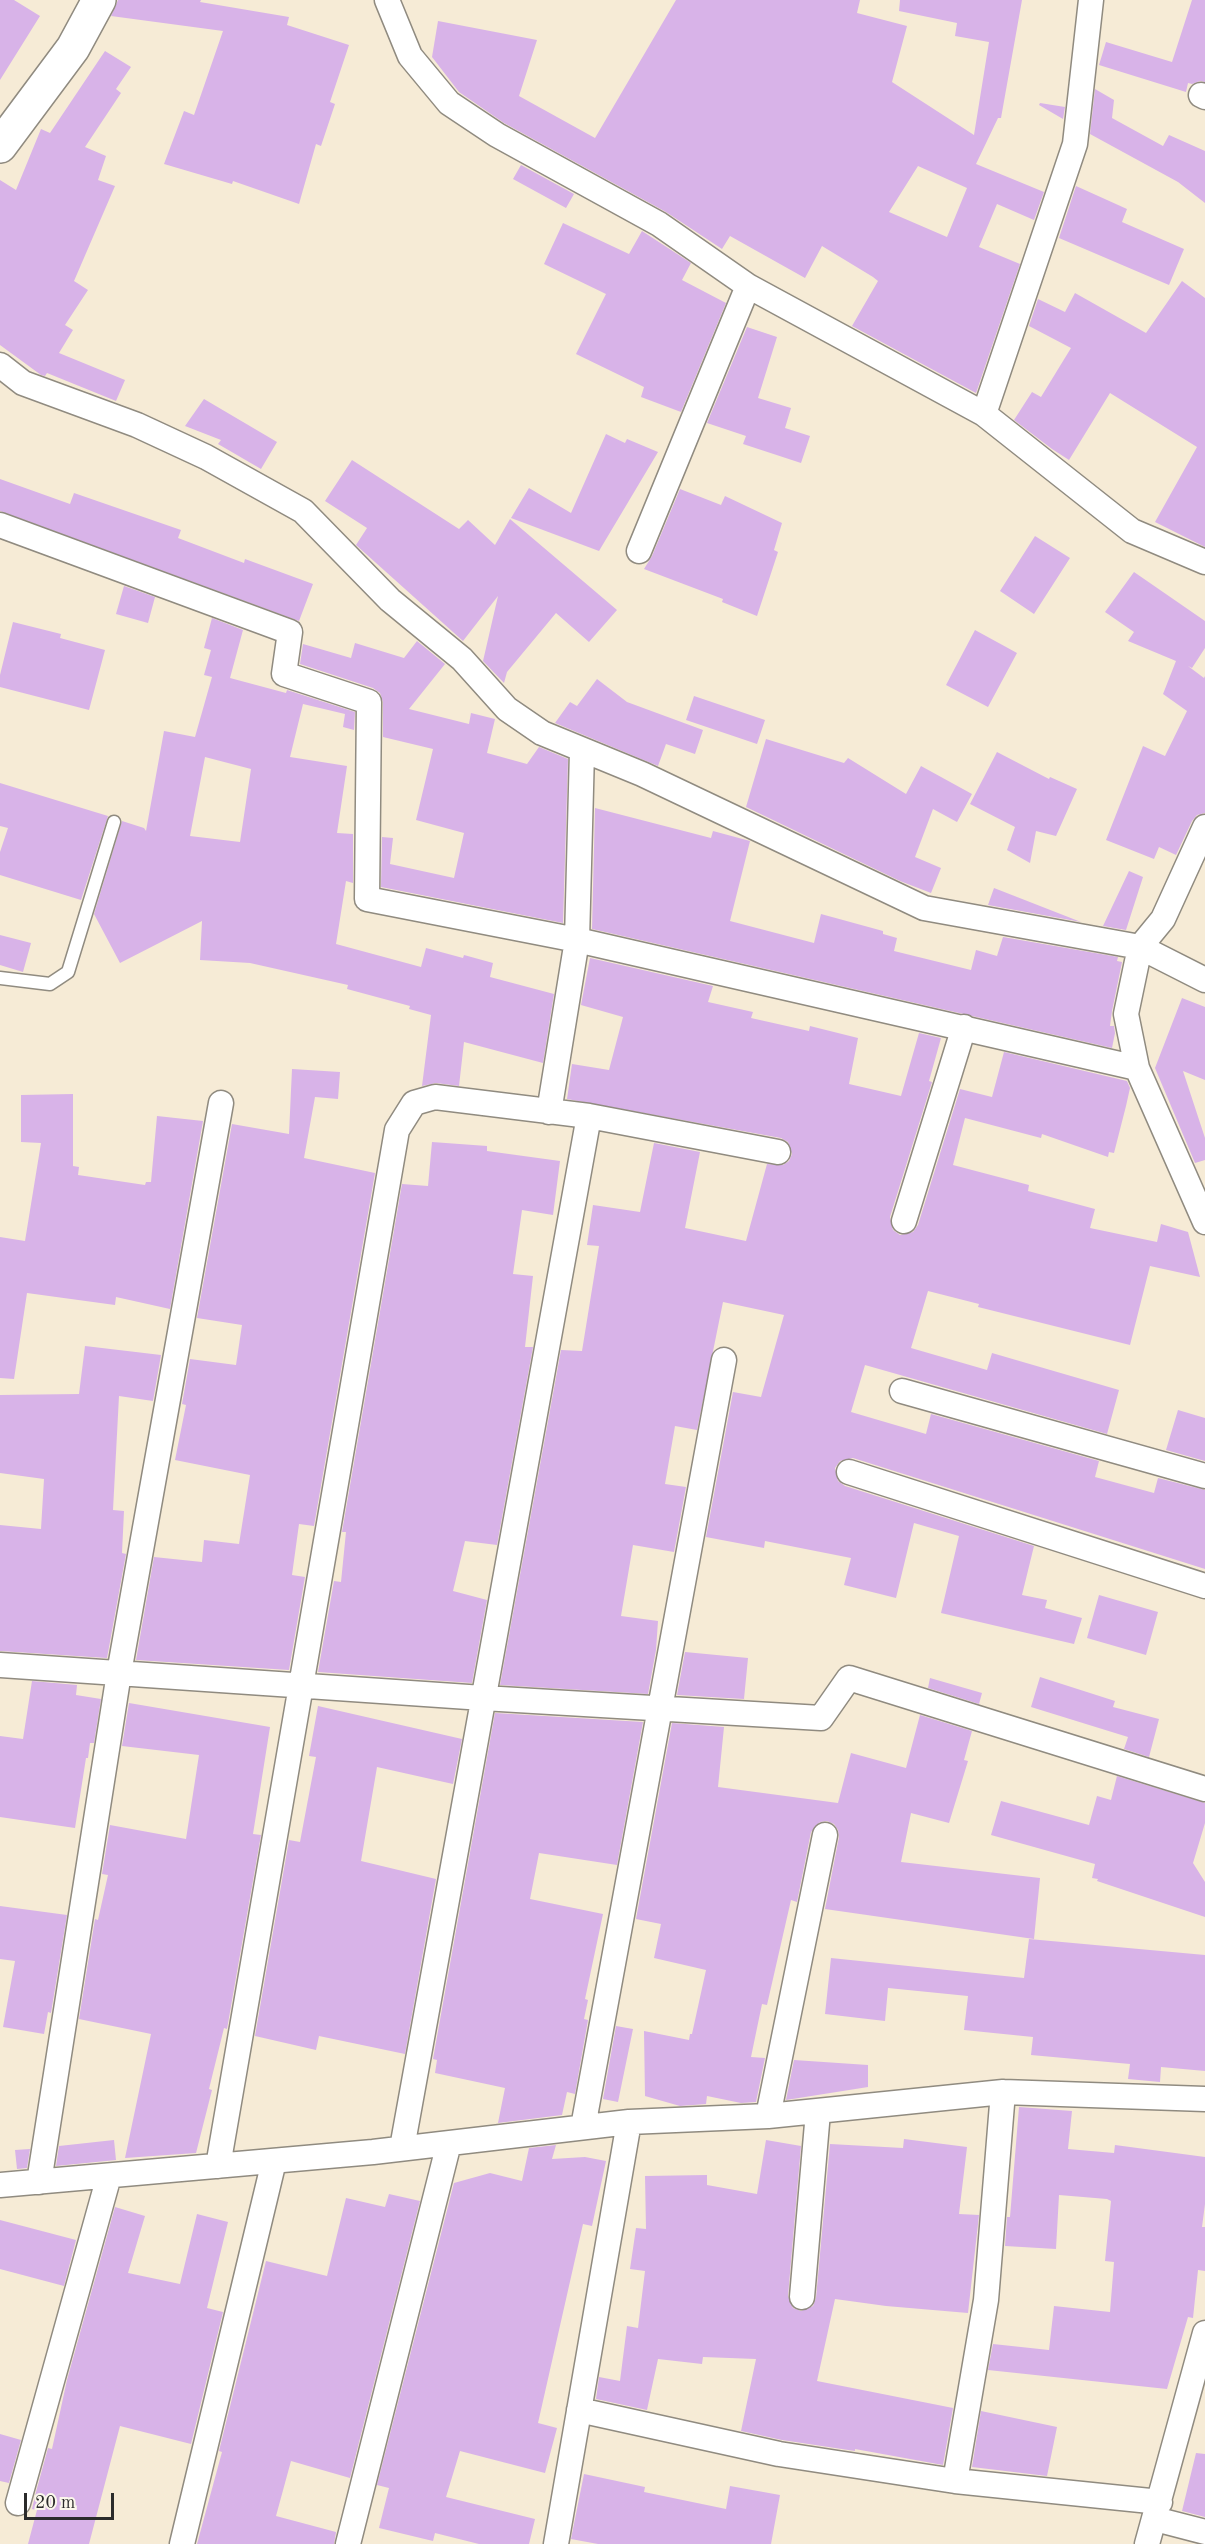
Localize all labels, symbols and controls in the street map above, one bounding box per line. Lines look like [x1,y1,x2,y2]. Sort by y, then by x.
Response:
scale bar [27,2481,117,2519]
text: 20 m [35,2494,75,2512]

